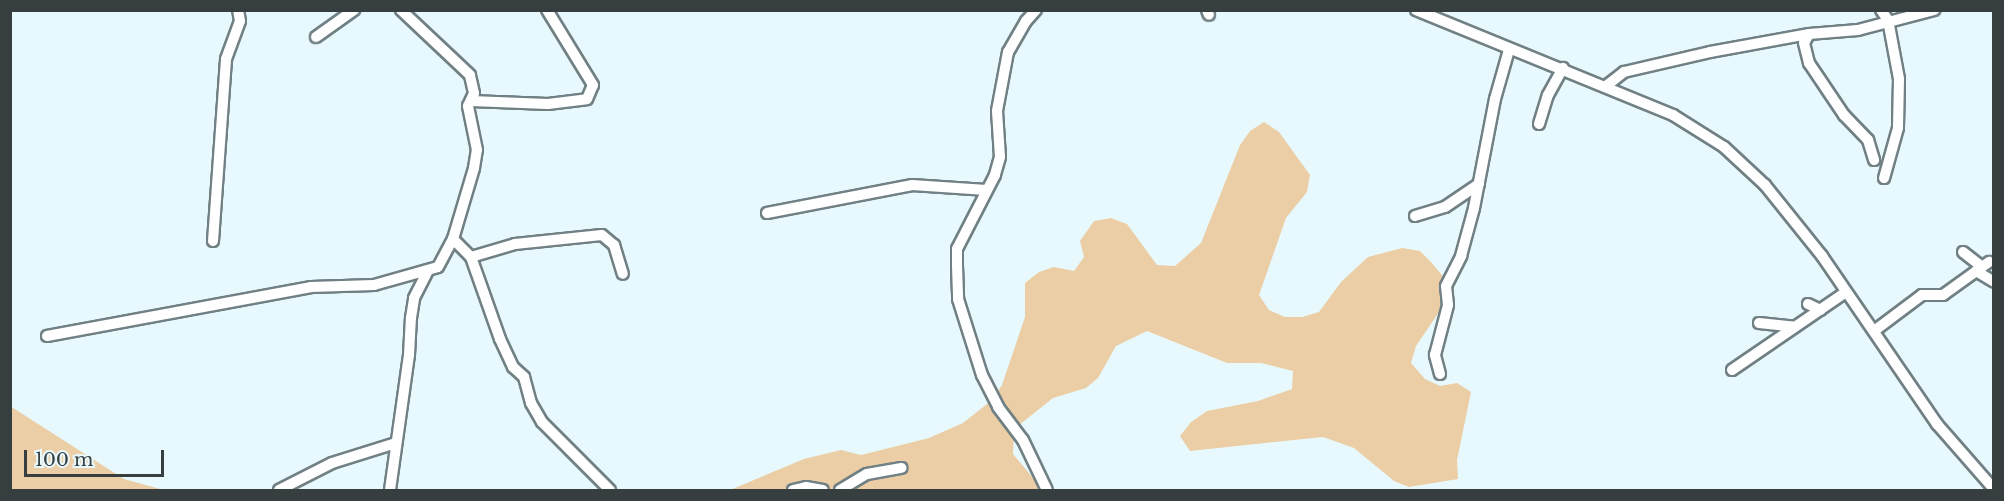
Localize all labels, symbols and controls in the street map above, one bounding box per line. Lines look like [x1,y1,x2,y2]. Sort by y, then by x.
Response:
scale bar [27,438,166,476]
text: 100 m [35,449,93,471]

